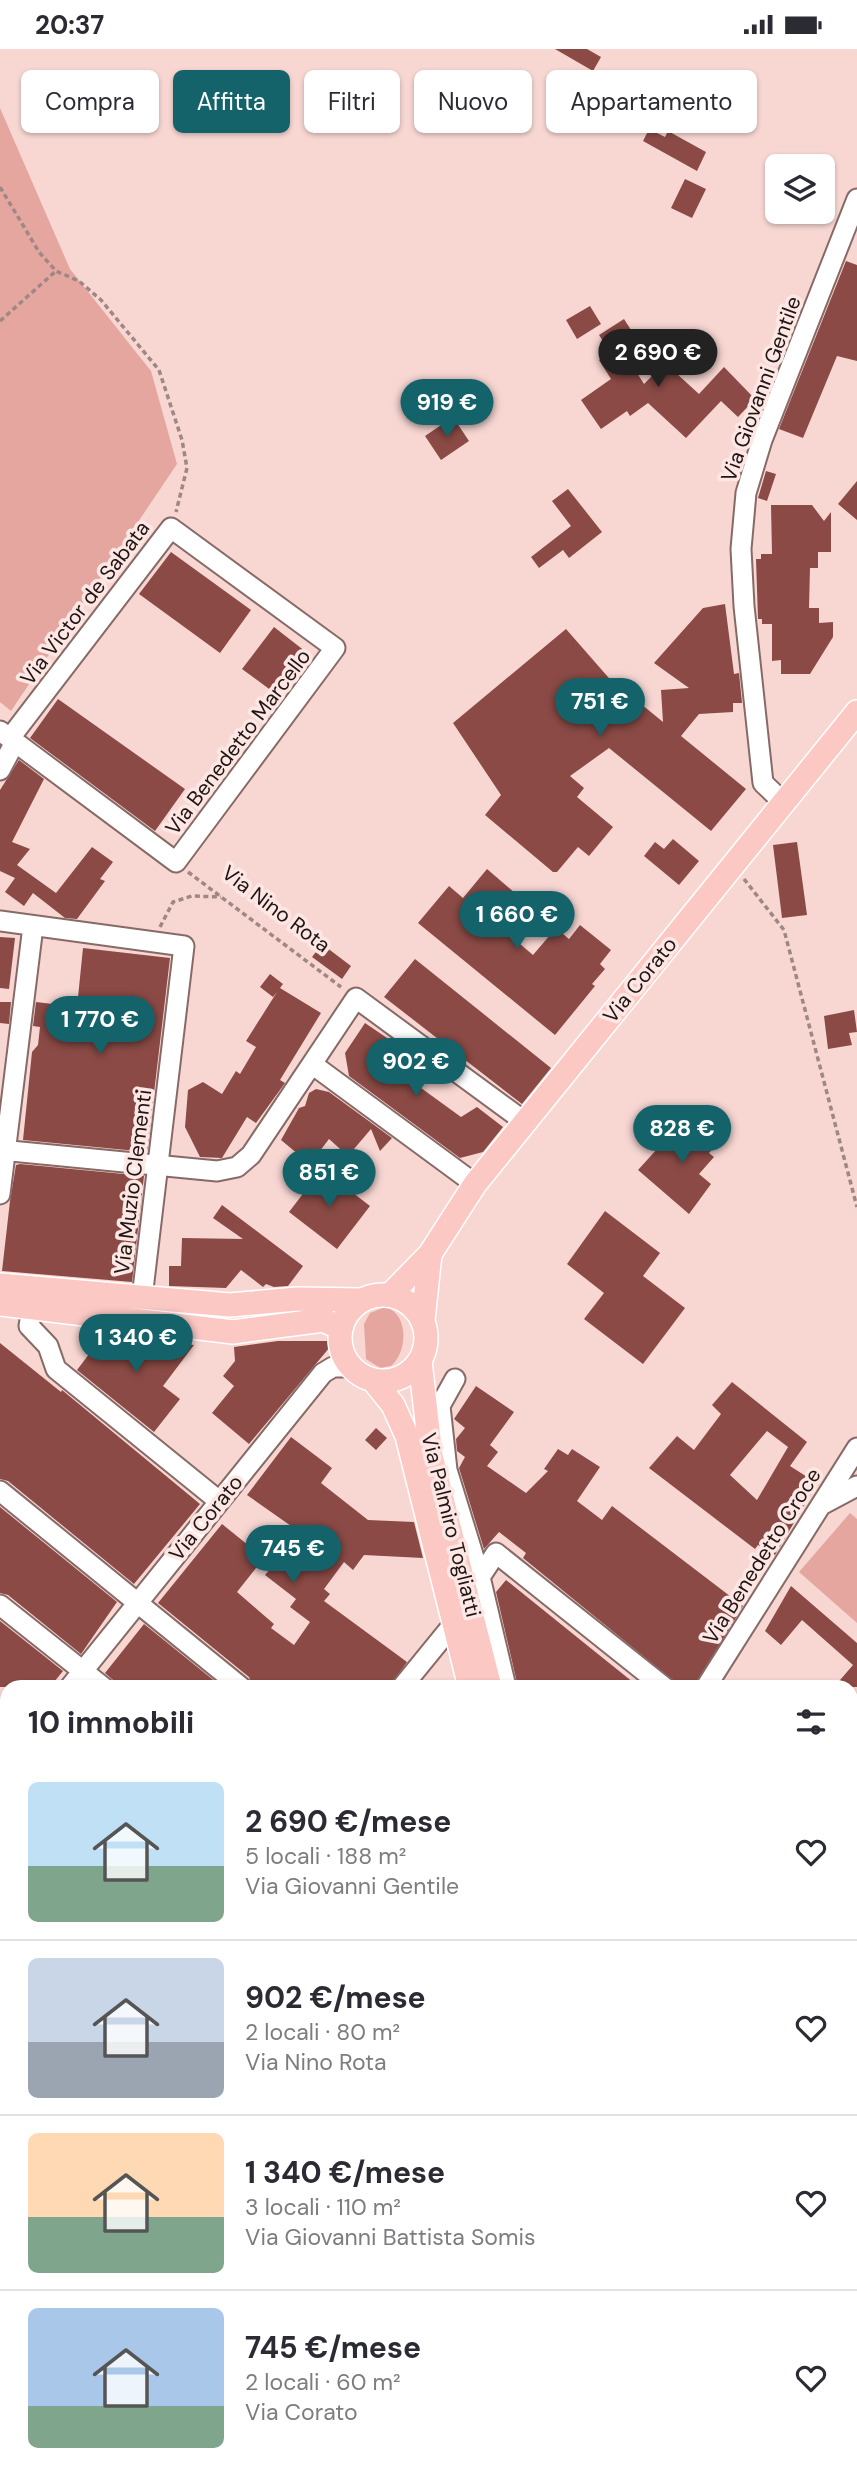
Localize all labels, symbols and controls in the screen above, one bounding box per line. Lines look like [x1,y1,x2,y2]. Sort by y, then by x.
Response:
text: 20:37 [35,8,104,42]
chip: Compra [21,70,159,133]
chip: Affitta [173,70,290,133]
chip: Filtri [304,70,400,133]
chip: Nuovo [414,70,532,133]
chip: Appartamento [546,70,757,133]
map controls [765,154,835,224]
button: layers [765,154,835,224]
street label: Via Giovanni Gentile [714,292,808,486]
pin: 2 690 € [593,329,723,389]
text: 2 690 € [614,337,702,367]
pin: 919 € [398,379,496,439]
text: 919 € [417,387,478,417]
street label: Via Victor de Sabata [14,515,156,691]
street label: Via Benedetto Marcello [159,643,317,841]
pin: 751 € [551,679,649,738]
text: 751 € [571,686,629,716]
street label: Via Nino Rota [216,859,336,959]
pin: 1 660 € [452,891,582,951]
text: 1 660 € [476,899,558,929]
street label: Via Corato [597,931,683,1029]
pin: 1 770 € [35,997,165,1056]
text: 1 770 € [61,1004,139,1034]
pin: 902 € [367,1039,465,1098]
text: 902 € [382,1046,450,1076]
street label: Via Muzio Clementi [108,1088,158,1276]
pin: 828 € [633,1105,731,1165]
text: 828 € [649,1113,715,1143]
pin: 851 € [280,1149,378,1209]
text: 851 € [299,1157,359,1187]
pin: 1 340 € [71,1315,201,1374]
text: 1 340 € [95,1322,177,1352]
street label: Via Palmiro Togliatti [415,1430,487,1620]
street label: Via Benedetto Croce [696,1463,828,1649]
street label: Via Corato [163,1469,249,1567]
pin: 745 € [244,1525,342,1585]
text: 745 € [261,1533,325,1563]
text: 10 immobili [28,1703,194,1742]
icon: filters [792,1703,830,1741]
text: 2 690 €/mese [245,1802,451,1841]
icon: home [84,1810,168,1894]
icon: heart [792,1833,830,1871]
text: 5 locali · 188 m² [245,1841,406,1871]
text: Via Giovanni Gentile [245,1871,459,1901]
text: 902 €/mese [245,1978,426,2017]
icon: home [84,1986,168,2070]
icon: heart [792,2009,830,2047]
text: 2 locali · 80 m² [245,2017,400,2047]
text: Via Nino Rota [245,2047,387,2077]
text: 1 340 €/mese [245,2153,445,2192]
icon: home [84,2161,168,2245]
icon: heart [792,2184,830,2222]
text: 3 locali · 110 m² [245,2192,401,2222]
text: Via Giovanni Battista Somis [245,2222,536,2252]
text: 745 €/mese [245,2328,421,2367]
icon: home [84,2336,168,2420]
icon: heart [792,2359,830,2397]
text: 2 locali · 60 m² [245,2367,401,2397]
text: Via Corato [245,2397,358,2427]

